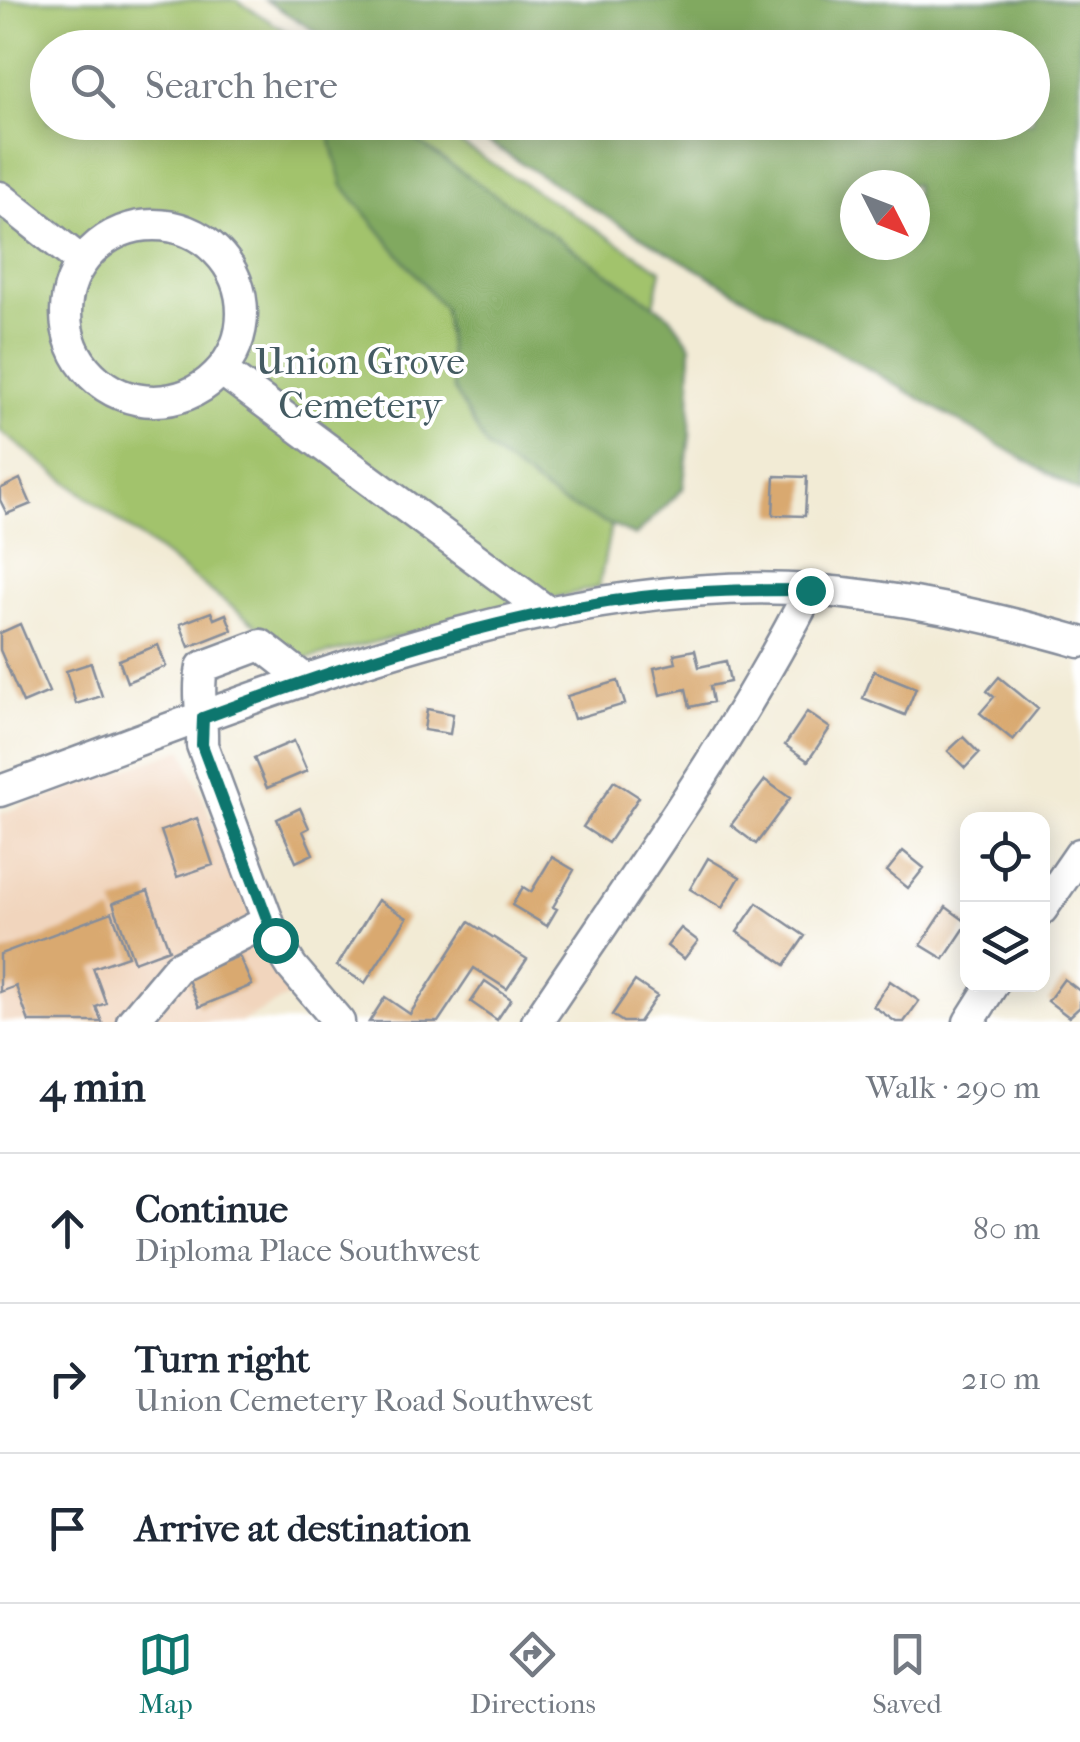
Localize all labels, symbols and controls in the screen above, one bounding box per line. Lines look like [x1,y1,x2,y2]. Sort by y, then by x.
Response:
search box [30,30,1050,140]
icon: search [65,58,120,113]
text: Search here [145,63,338,108]
north arrow [840,170,930,260]
park label: Union Grove Cemetery [255,339,465,428]
route end [788,568,834,614]
map controls [960,812,1050,992]
button: locate [960,812,1050,902]
button: layers [960,902,1050,992]
route start [253,918,299,964]
text: 4 min [40,1063,146,1112]
text: Walk · 290 m [866,1069,1040,1106]
text: Continue [135,1187,288,1232]
icon: ahead [40,1201,95,1256]
text: 80 m [973,1210,1040,1247]
text: Diploma Place Southwest [135,1232,480,1269]
text: Turn right [135,1337,310,1382]
icon: right [40,1351,95,1406]
text: 210 m [961,1360,1040,1397]
text: Union Cemetery Road Southwest [135,1382,593,1419]
icon: arrive [40,1501,95,1556]
text: Arrive at destination [135,1506,471,1551]
tab: Map [138,1627,193,1720]
tab: Directions [470,1627,596,1720]
tab: Saved [872,1627,942,1720]

